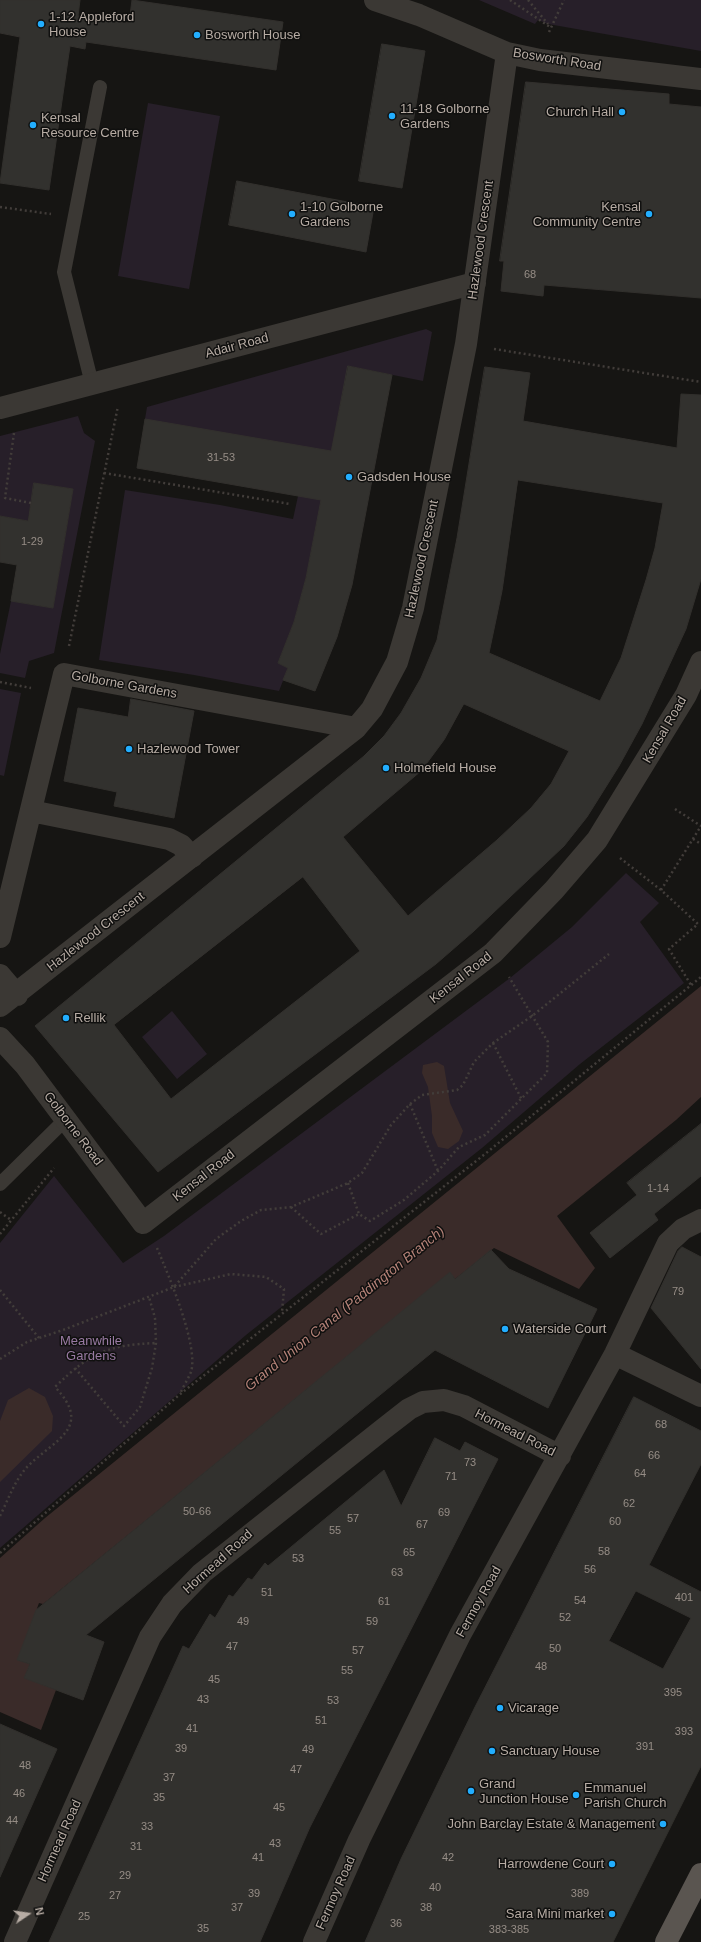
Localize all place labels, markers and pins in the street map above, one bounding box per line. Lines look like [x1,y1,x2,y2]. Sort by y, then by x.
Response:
place label: 1-12 Appleford House [49,9,134,40]
marker: 1-12 Appleford House [36,19,46,29]
place label: Bosworth House [205,27,300,43]
marker: Bosworth House [192,30,202,40]
place label: 11-18 Golborne Gardens [400,101,489,132]
place label: Church Hall [546,104,614,120]
marker: Church Hall [617,107,627,117]
place label: Kensal Resource Centre [41,110,139,141]
marker: 11-18 Golborne Gardens [387,111,397,121]
marker: Kensal Resource Centre [28,120,38,130]
place label: 1-10 Golborne Gardens [300,199,383,230]
place label: Kensal Community Centre [533,199,641,230]
marker: 1-10 Golborne Gardens [287,209,297,219]
marker: Kensal Community Centre [644,209,654,219]
place label: Gadsden House [357,469,451,485]
marker: Gadsden House [344,472,354,482]
place label: Hazlewood Tower [137,741,240,757]
marker: Hazlewood Tower [124,744,134,754]
place label: Holmefield House [394,760,497,776]
marker: Holmefield House [381,763,391,773]
place label: Rellik [74,1010,106,1026]
marker: Rellik [61,1013,71,1023]
place label: Waterside Court [513,1321,606,1337]
marker: Waterside Court [500,1324,510,1334]
place label: Vicarage [508,1700,559,1716]
marker: Vicarage [495,1703,505,1713]
place label: Sanctuary House [500,1743,600,1759]
marker: Sanctuary House [487,1746,497,1756]
place label: Grand Junction House [479,1776,569,1807]
place label: Emmanuel Parish Church [584,1780,666,1811]
marker: Grand Junction House [466,1786,476,1796]
marker: Emmanuel Parish Church [571,1790,581,1800]
place label: John Barclay Estate & Management [448,1816,655,1832]
marker: John Barclay Estate & Management [658,1819,668,1829]
place label: Harrowdene Court [498,1856,604,1872]
marker: Harrowdene Court [607,1859,617,1869]
place label: Sara Mini market [506,1906,604,1922]
marker: Sara Mini market [607,1909,617,1919]

